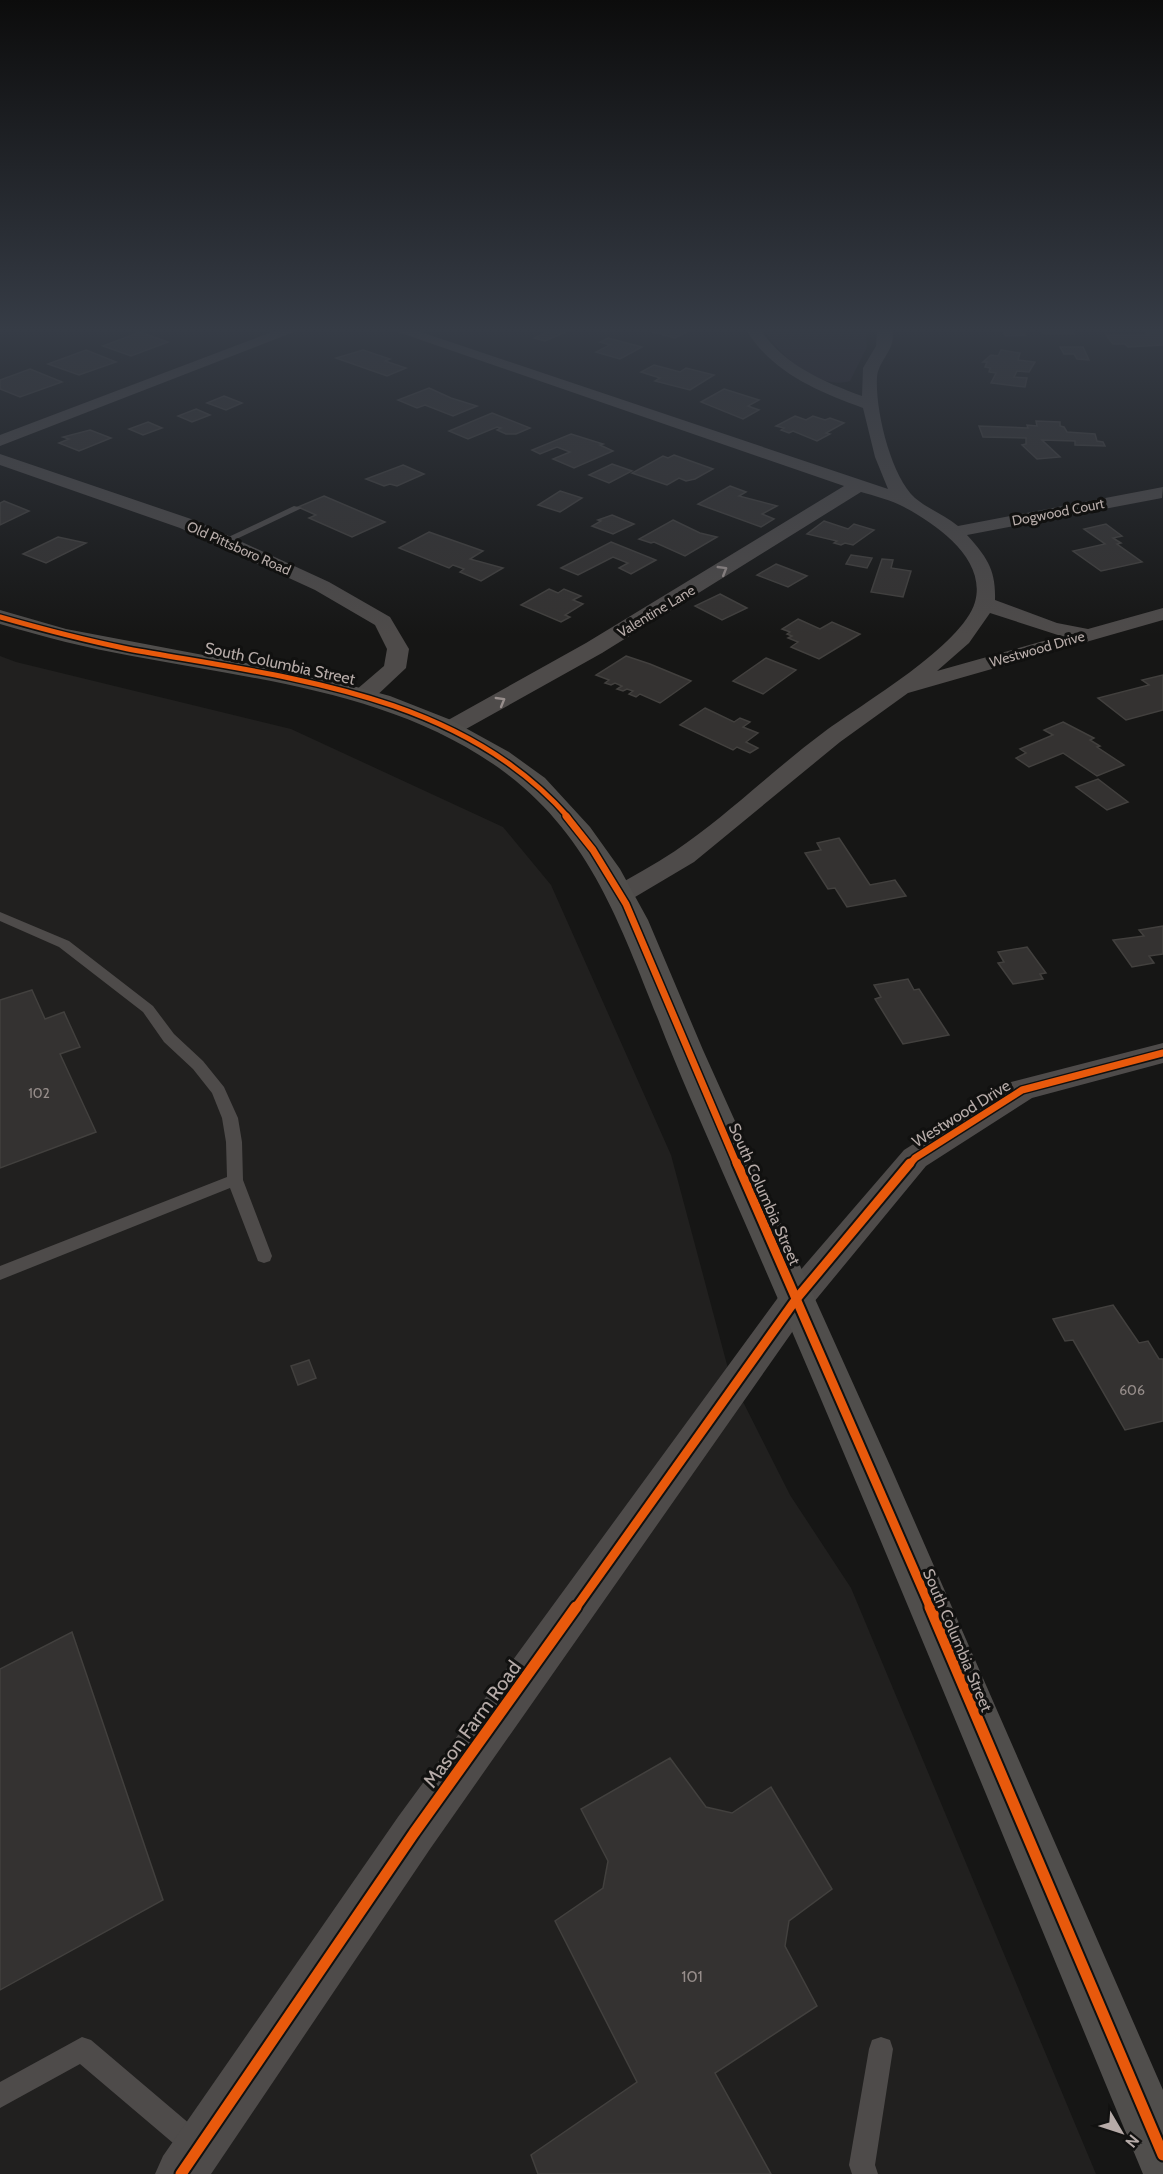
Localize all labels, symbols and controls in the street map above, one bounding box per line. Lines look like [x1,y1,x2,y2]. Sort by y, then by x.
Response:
street label: Dogwood Court [1010,494,1106,530]
street label: Old Pittsboro Road [184,517,294,579]
one-way arrow [717,566,727,577]
street label: Valentine Lane [614,581,698,641]
street label: Westwood Drive [987,627,1087,671]
street label: South Columbia Street [203,638,358,689]
one-way arrow [495,697,505,709]
street label: Westwood Drive [909,1076,1014,1151]
house number: 102 [28,1084,50,1102]
street label: South Columbia Street [725,1120,805,1269]
house number: 606 [1119,1381,1145,1399]
street label: South Columbia Street [919,1566,997,1715]
street label: Mason Farm Road [418,1656,526,1792]
house number: 101 [681,1967,703,1986]
north arrow [1091,2102,1151,2162]
text: N [1121,2131,1143,2151]

